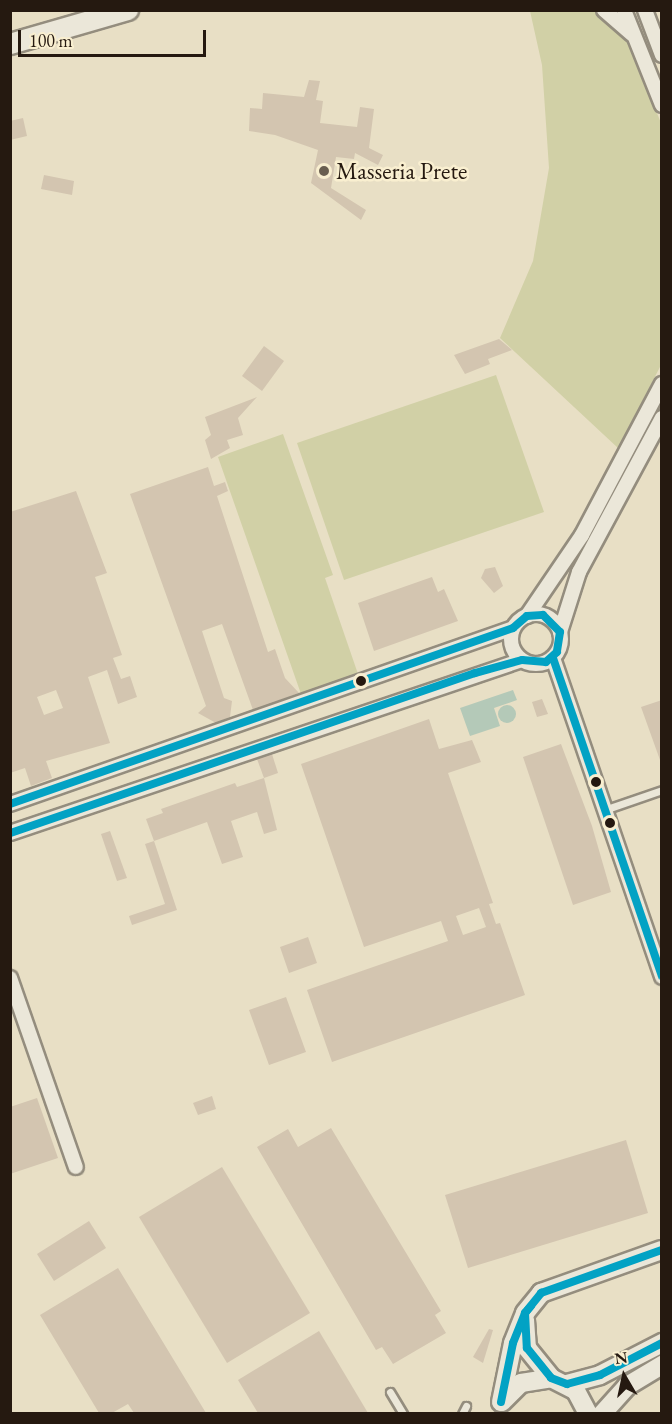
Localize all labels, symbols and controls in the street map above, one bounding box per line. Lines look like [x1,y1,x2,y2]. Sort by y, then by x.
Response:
scale bar [21,18,208,56]
text: 100 m [29,29,73,52]
place label: Masseria Prete [336,157,467,185]
marker: Masseria Prete [317,164,331,178]
unlabelled marker [355,675,367,687]
unlabelled marker [590,776,602,788]
unlabelled marker [604,817,616,829]
north arrow [594,1346,654,1406]
text: N [613,1346,629,1369]

